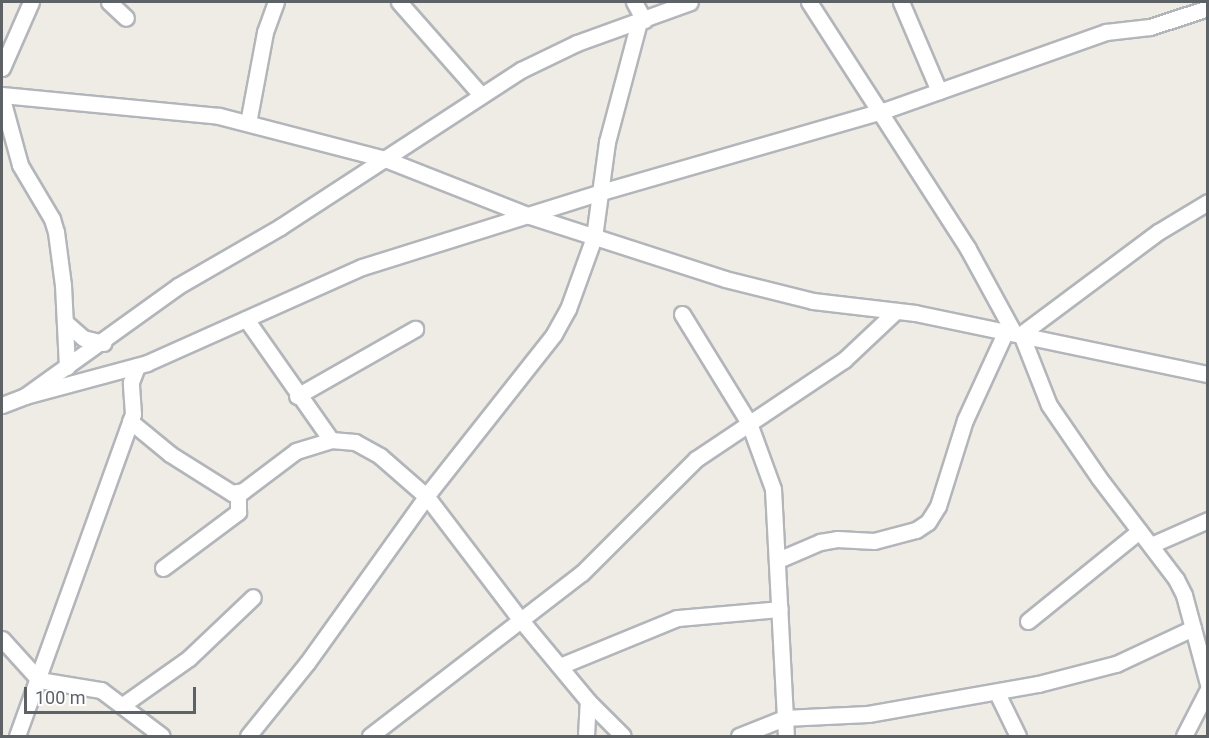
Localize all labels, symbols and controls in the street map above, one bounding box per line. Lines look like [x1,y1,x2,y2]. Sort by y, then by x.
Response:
scale bar [27,675,200,713]
text: 100 m [35,687,86,708]

